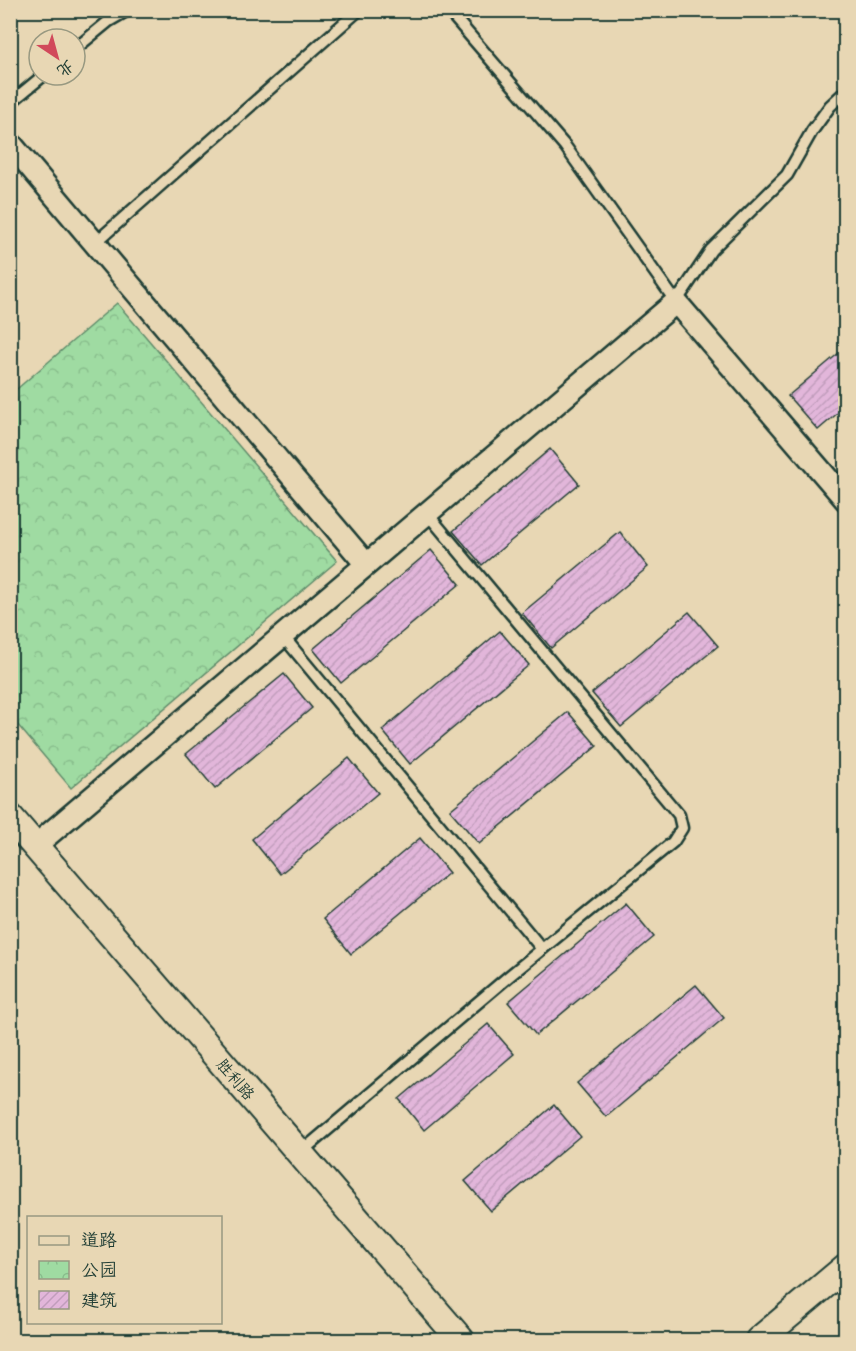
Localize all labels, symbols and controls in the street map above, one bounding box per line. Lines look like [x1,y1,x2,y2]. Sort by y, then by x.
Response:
north arrow [27,27,87,87]
text: 北 [53,56,77,80]
street label: 胜利路 [212,1056,258,1104]
legend [27,1216,222,1324]
text: 道路 [81,1230,117,1251]
text: 公园 [81,1260,117,1281]
text: 建筑 [81,1290,117,1311]

